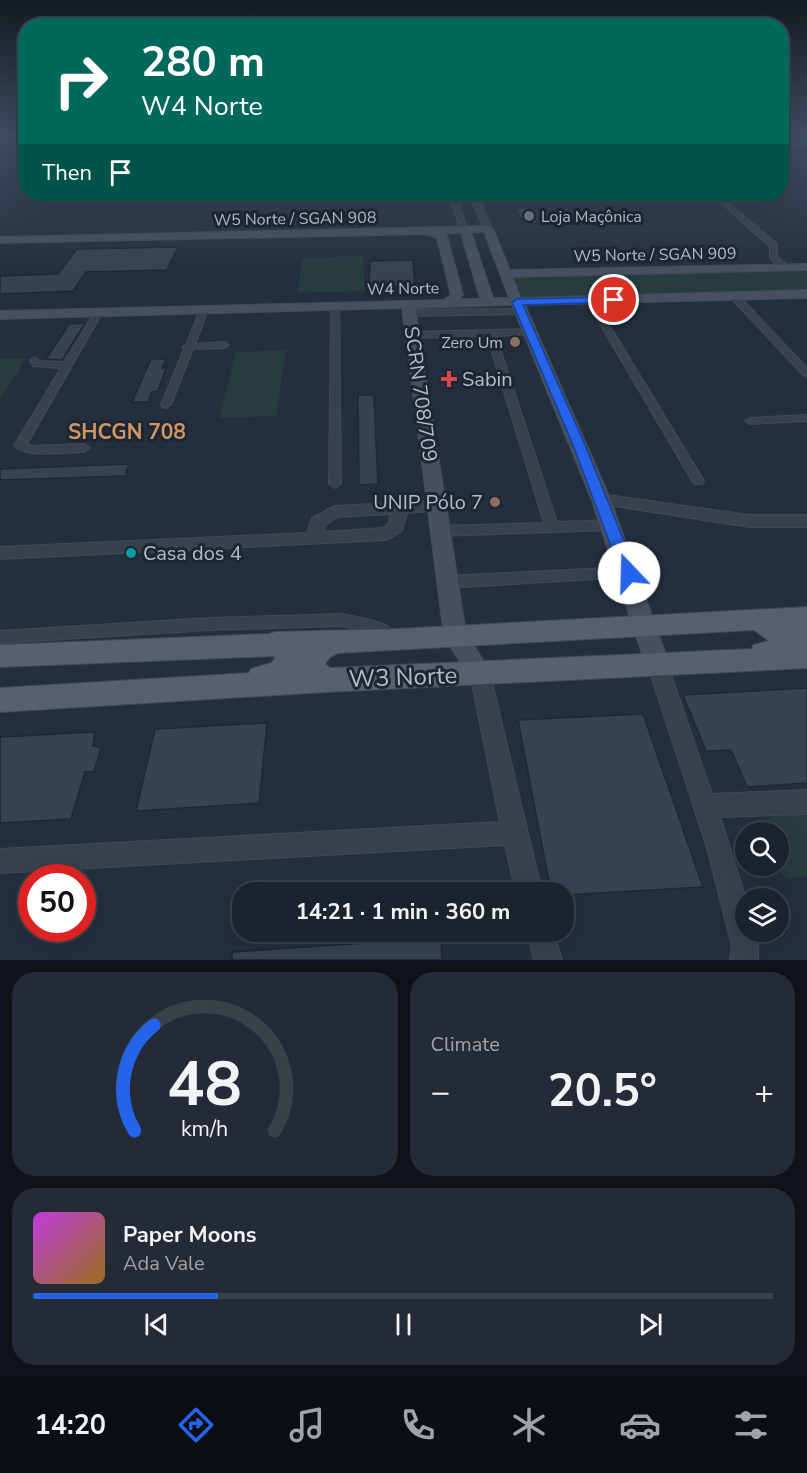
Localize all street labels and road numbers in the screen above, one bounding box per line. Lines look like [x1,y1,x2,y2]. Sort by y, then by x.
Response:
street label: W5 Norte / SGAN 908 [213,207,377,231]
street label: W5 Norte / SGAN 909 [573,243,737,267]
street label: W4 Norte [367,277,439,301]
street label: SCRN 708/709 [398,324,443,464]
street label: W3 Norte [348,659,458,695]

